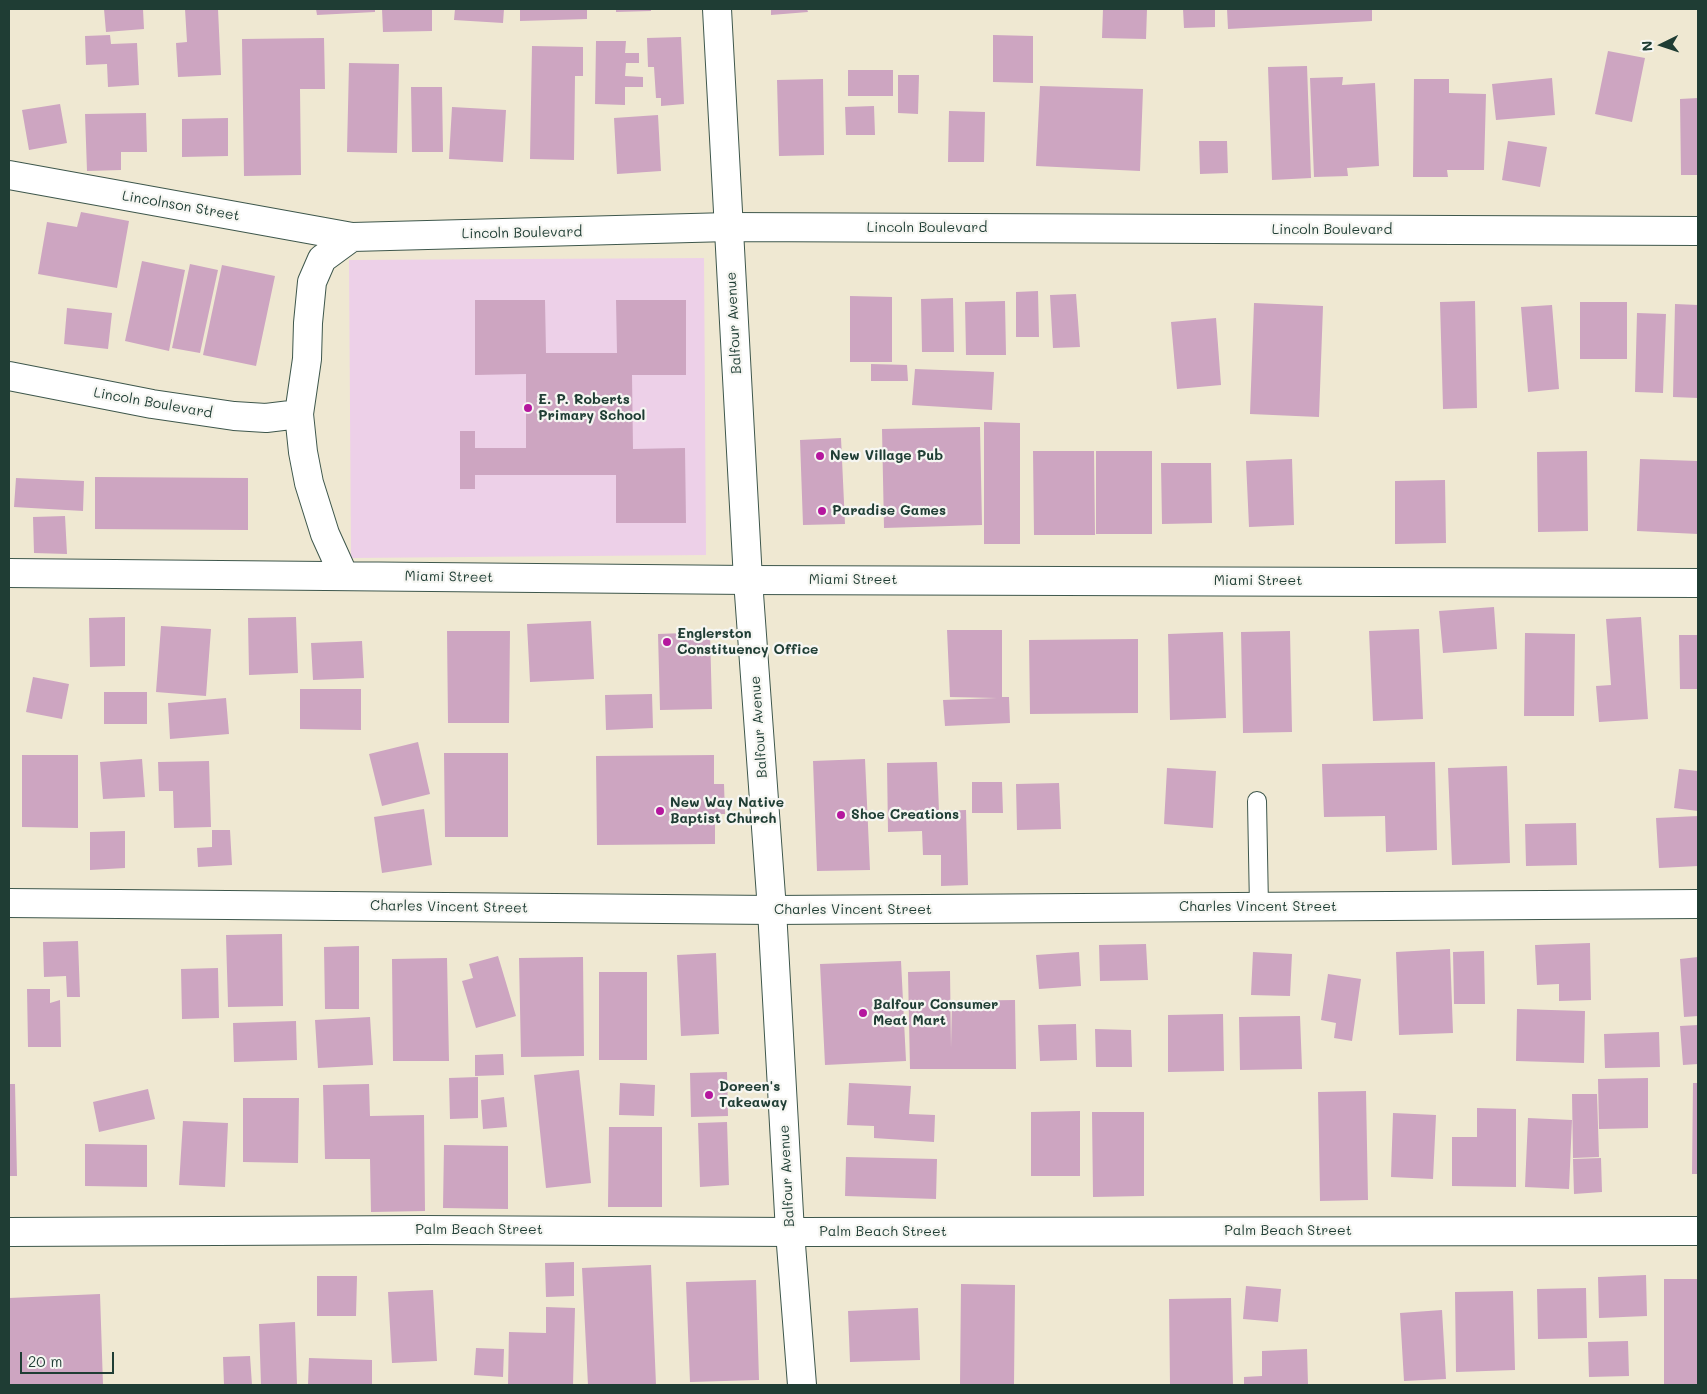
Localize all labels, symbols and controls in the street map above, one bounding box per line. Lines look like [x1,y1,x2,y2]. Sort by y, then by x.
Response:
north arrow [1637,20,1687,70]
text: N [1637,40,1656,52]
street label: Lincolnson Street [121,187,241,225]
street label: Lincoln Boulevard [867,220,987,236]
street label: Lincoln Boulevard [1272,222,1392,238]
street label: Lincoln Boulevard [462,224,582,242]
street label: Balfour Avenue [723,271,745,375]
street label: Lincoln Boulevard [92,384,214,422]
place label: E. P. Roberts Primary School [538,392,645,424]
marker: E. P. Roberts Primary School [522,402,534,414]
place label: New Village Pub [830,448,943,464]
marker: New Village Pub [814,450,826,462]
place label: Paradise Games [832,503,946,519]
marker: Paradise Games [816,505,828,517]
street label: Miami Street [405,568,493,586]
street label: Miami Street [809,572,897,588]
street label: Miami Street [1214,573,1302,589]
place label: Englerston Constituency Office [677,626,818,658]
marker: Englerston Constituency Office [661,636,673,648]
street label: Balfour Avenue [747,675,771,779]
place label: New Way Native Baptist Church [670,795,784,828]
marker: New Way Native Baptist Church [654,805,666,817]
place label: Shoe Creations [851,807,959,823]
marker: Shoe Creations [835,809,847,821]
street label: Charles Vincent Street [370,897,528,917]
street label: Charles Vincent Street [1179,899,1337,915]
street label: Charles Vincent Street [774,902,932,918]
place label: Balfour Consumer Meat Mart [873,997,998,1030]
marker: Balfour Consumer Meat Mart [857,1007,869,1019]
place label: Doreen's Takeaway [719,1079,787,1112]
marker: Doreen's Takeaway [703,1089,715,1101]
street label: Balfour Avenue [776,1124,798,1228]
street label: Palm Beach Street [415,1222,543,1238]
street label: Palm Beach Street [1224,1223,1352,1239]
street label: Palm Beach Street [819,1224,947,1240]
scale bar [22,1342,116,1374]
text: 20 m [28,1351,62,1371]

